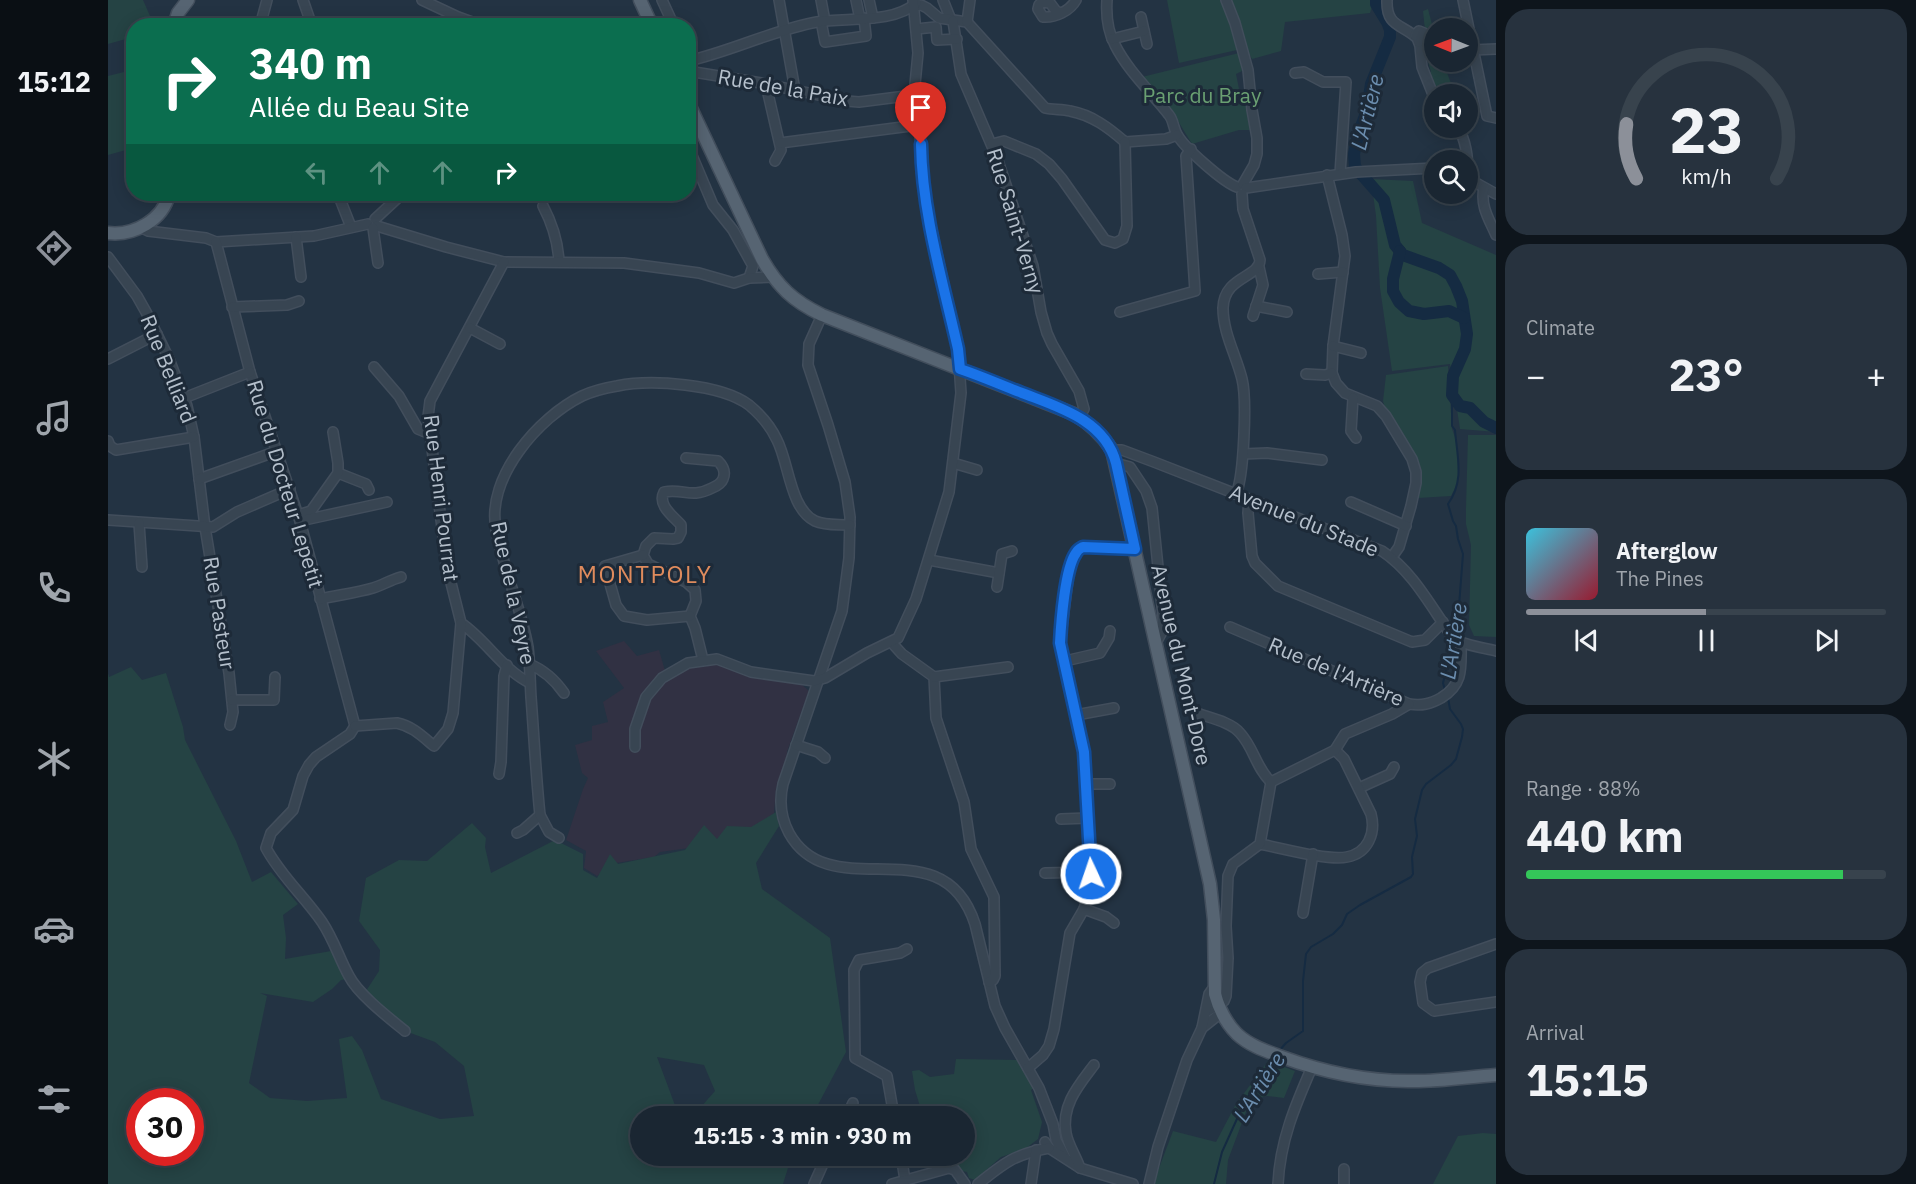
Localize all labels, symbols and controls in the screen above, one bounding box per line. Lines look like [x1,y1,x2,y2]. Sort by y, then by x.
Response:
north arrow [1424,18,1478,72]
map controls [1424,18,1478,204]
text: 340 m [249,36,372,91]
icon: right [150,42,228,120]
street label: Rue de la Paix [716,62,851,112]
text: 15:12 [17,64,91,99]
water label: L'Artière [1343,71,1390,153]
park label: Parc du Bray [1143,81,1262,109]
pin [895,82,946,144]
button: sound [1424,84,1478,138]
text: Allée du Beau Site [249,89,469,124]
text: 23 [1669,89,1743,170]
icon: arrive [904,91,937,124]
street label: Rue Saint-Verny [981,144,1052,297]
button: search [1424,150,1478,204]
icon: left [300,156,333,189]
icon: ahead [363,156,396,189]
icon: ahead [426,156,459,189]
icon: right [489,156,522,189]
text: km/h [1681,162,1731,190]
icon: directions [33,227,75,269]
street label: Rue Belliard [134,310,203,427]
text: Climate [1526,314,1595,341]
text: 23° [1668,345,1744,403]
text: − [1526,354,1546,397]
text: + [1866,354,1886,397]
street label: Rue du Docteur Lepetit [241,376,331,591]
icon: music [33,397,75,439]
street label: Rue Henri Pourrat [418,413,466,583]
street label: Avenue du Stade [1226,477,1383,563]
street label: Rue de la Veyre [485,519,543,667]
text: Afterglow [1616,536,1718,565]
street label: Rue Pasteur [197,554,243,672]
district label: MONTPOLY [577,558,713,590]
street label: Avenue du Mont-Dore [1145,562,1219,768]
text: The Pines [1616,565,1704,592]
icon: phone [33,567,75,609]
water label: L'Artière [1432,601,1473,681]
icon: previous [1570,624,1603,657]
icon: pause [1690,624,1723,657]
icon: next [1810,624,1843,657]
street label: Rue de l'Artière [1264,630,1409,712]
icon: climate [33,738,75,780]
text: Range · 88% [1526,775,1641,802]
text: 440 km [1526,806,1684,864]
position arrow [1059,842,1123,906]
icon: car [33,908,75,950]
text: Arrival [1526,1019,1584,1046]
water label: L'Artière [1226,1046,1291,1127]
text: 15:15 [1526,1050,1649,1108]
icon: filters [33,1078,75,1120]
speed limit sign: 30 [126,1088,204,1166]
text: 15:15 · 3 min · 930 m [693,1121,912,1150]

